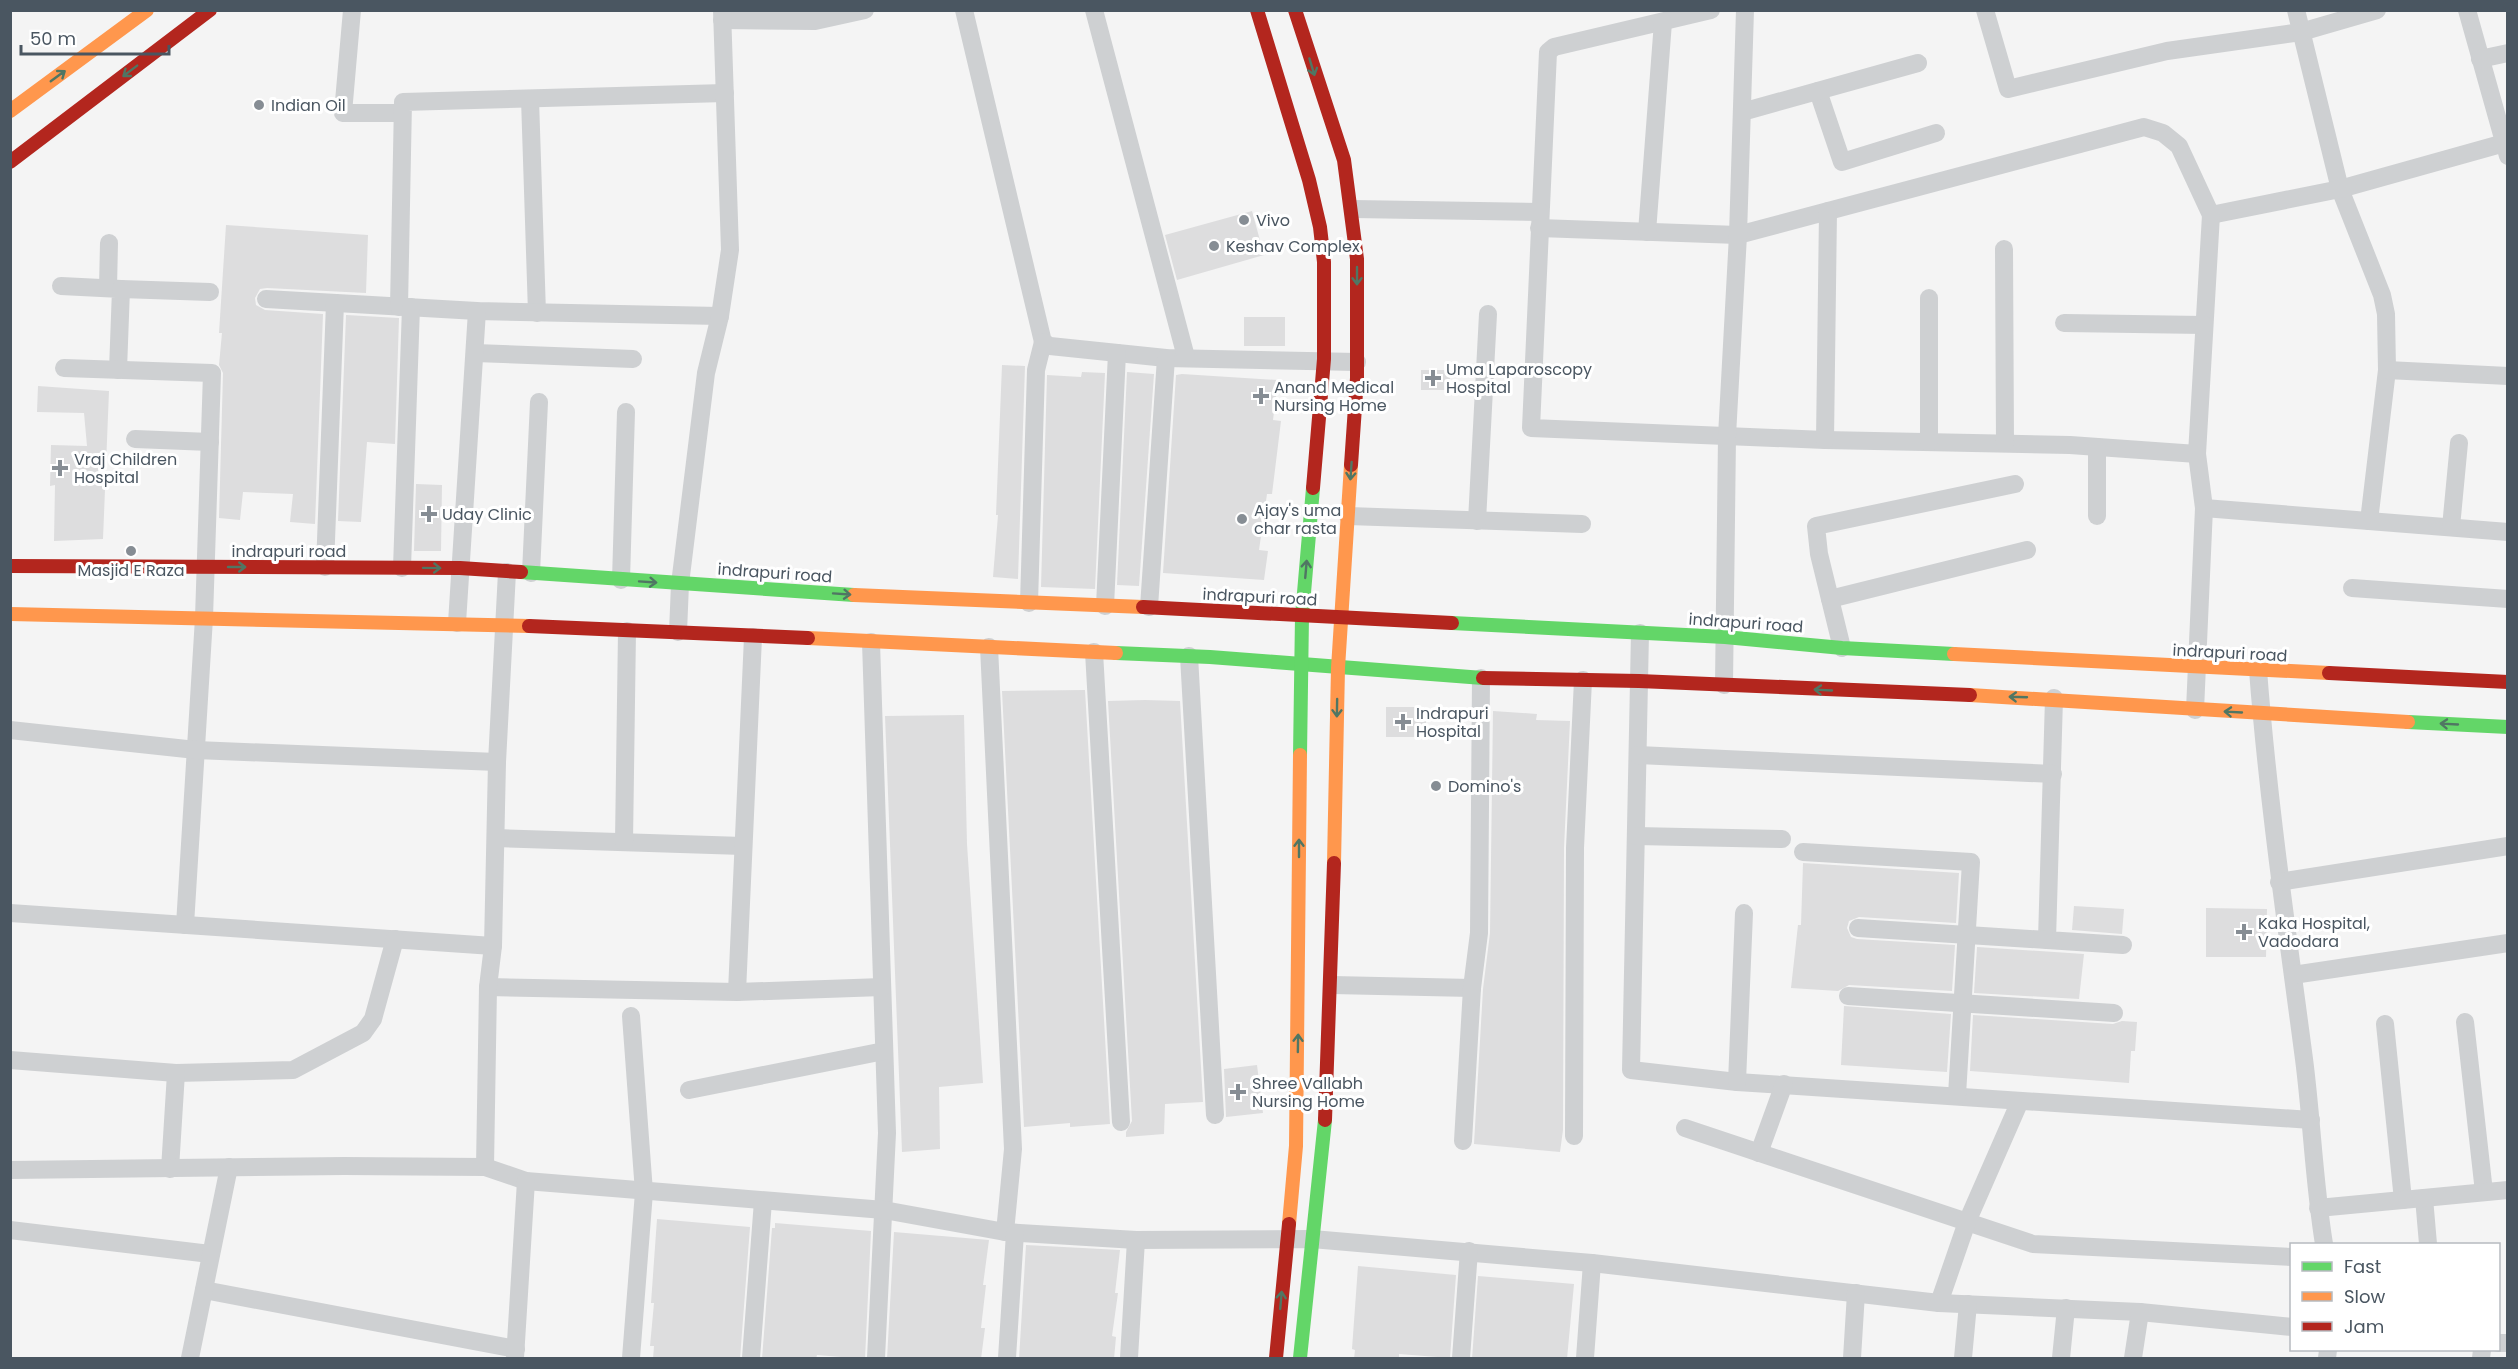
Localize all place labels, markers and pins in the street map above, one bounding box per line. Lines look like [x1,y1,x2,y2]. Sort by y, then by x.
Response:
place label: Indian Oil [271,94,346,117]
marker: Indian Oil [252,98,266,112]
place label: Vivo [1256,209,1290,232]
marker: Vivo [1237,213,1251,227]
place label: Keshav Complex [1226,235,1360,258]
marker: Keshav Complex [1207,239,1221,253]
place label: Uma Laparoscopy Hospital [1446,358,1592,399]
marker: Uma Laparoscopy Hospital [1424,369,1442,387]
place label: Anand Medical Nursing Home [1274,376,1394,417]
marker: Anand Medical Nursing Home [1252,387,1270,405]
place label: Vraj Children Hospital [74,448,177,489]
marker: Vraj Children Hospital [51,459,69,477]
place label: Ajay's uma char rasta [1254,499,1341,540]
place label: Uday Clinic [442,503,532,526]
marker: Uday Clinic [420,505,438,523]
marker: Ajay's uma char rasta [1235,512,1249,526]
marker: Masjid E Raza [124,544,138,558]
place label: Masjid E Raza [77,559,185,582]
place label: Indrapuri Hospital [1416,702,1489,743]
marker: Indrapuri Hospital [1394,713,1412,731]
place label: Domino's [1448,775,1521,798]
marker: Domino's [1429,779,1443,793]
place label: Kaka Hospital, Vadodara [2258,912,2370,953]
marker: Kaka Hospital, Vadodara [2235,923,2253,941]
place label: Shree Vallabh Nursing Home [1252,1072,1365,1113]
marker: Shree Vallabh Nursing Home [1229,1083,1247,1101]

